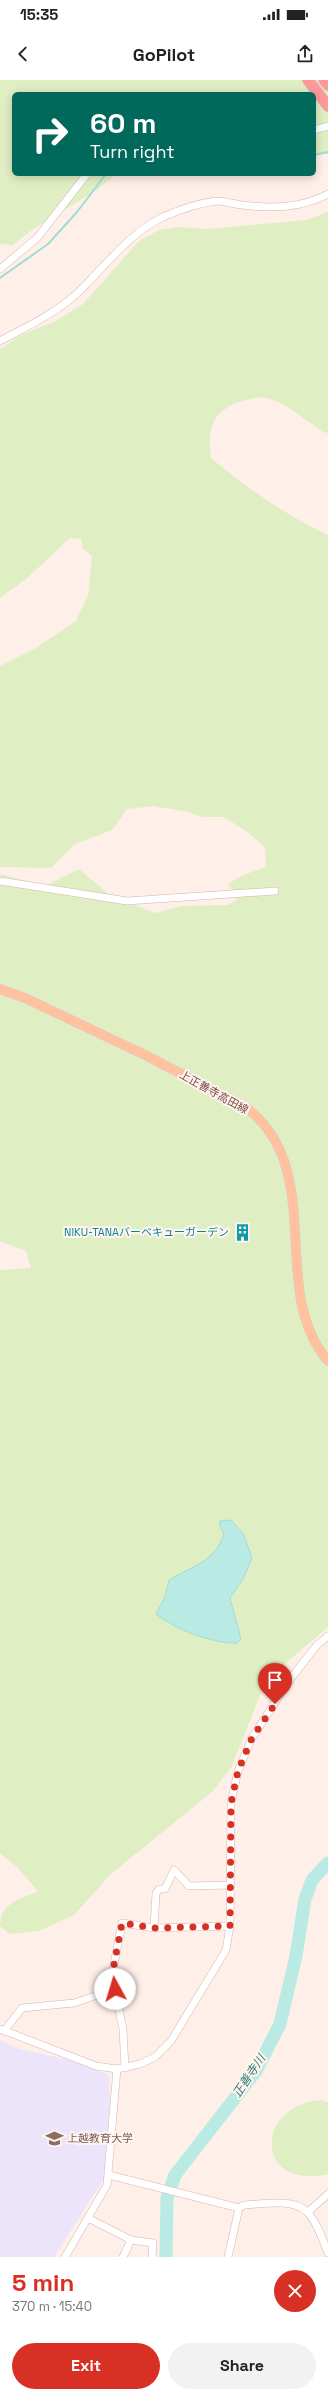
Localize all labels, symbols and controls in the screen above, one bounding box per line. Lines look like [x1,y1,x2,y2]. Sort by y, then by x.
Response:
text: 15:35 [20,5,58,24]
icon: back [12,43,34,65]
text: GoPilot [133,43,195,66]
icon: share [294,43,316,65]
text: 60 m [90,105,156,141]
icon: right [24,108,76,160]
text: Turn right [90,140,174,163]
street label: 上正善寺高田線 [177,1067,251,1117]
building icon: NIKU-TANAバーベキューガーデン [232,1222,252,1242]
place label: NIKU-TANAバーベキューガーデン [64,1225,229,1239]
pin [258,1663,292,1704]
icon: arrive [264,1669,286,1691]
position arrow [94,1968,136,2010]
water label: 正善寺川 [229,2050,270,2100]
school or university icon: 上越教育大学 [44,2128,64,2148]
place label: 上越教育大学 [67,2131,133,2145]
text: 5 min [12,2267,74,2298]
button: close [274,2270,316,2312]
text: 370 m · 15:40 [12,2298,92,2315]
button: Exit [12,2343,160,2389]
button: Share [168,2343,316,2389]

